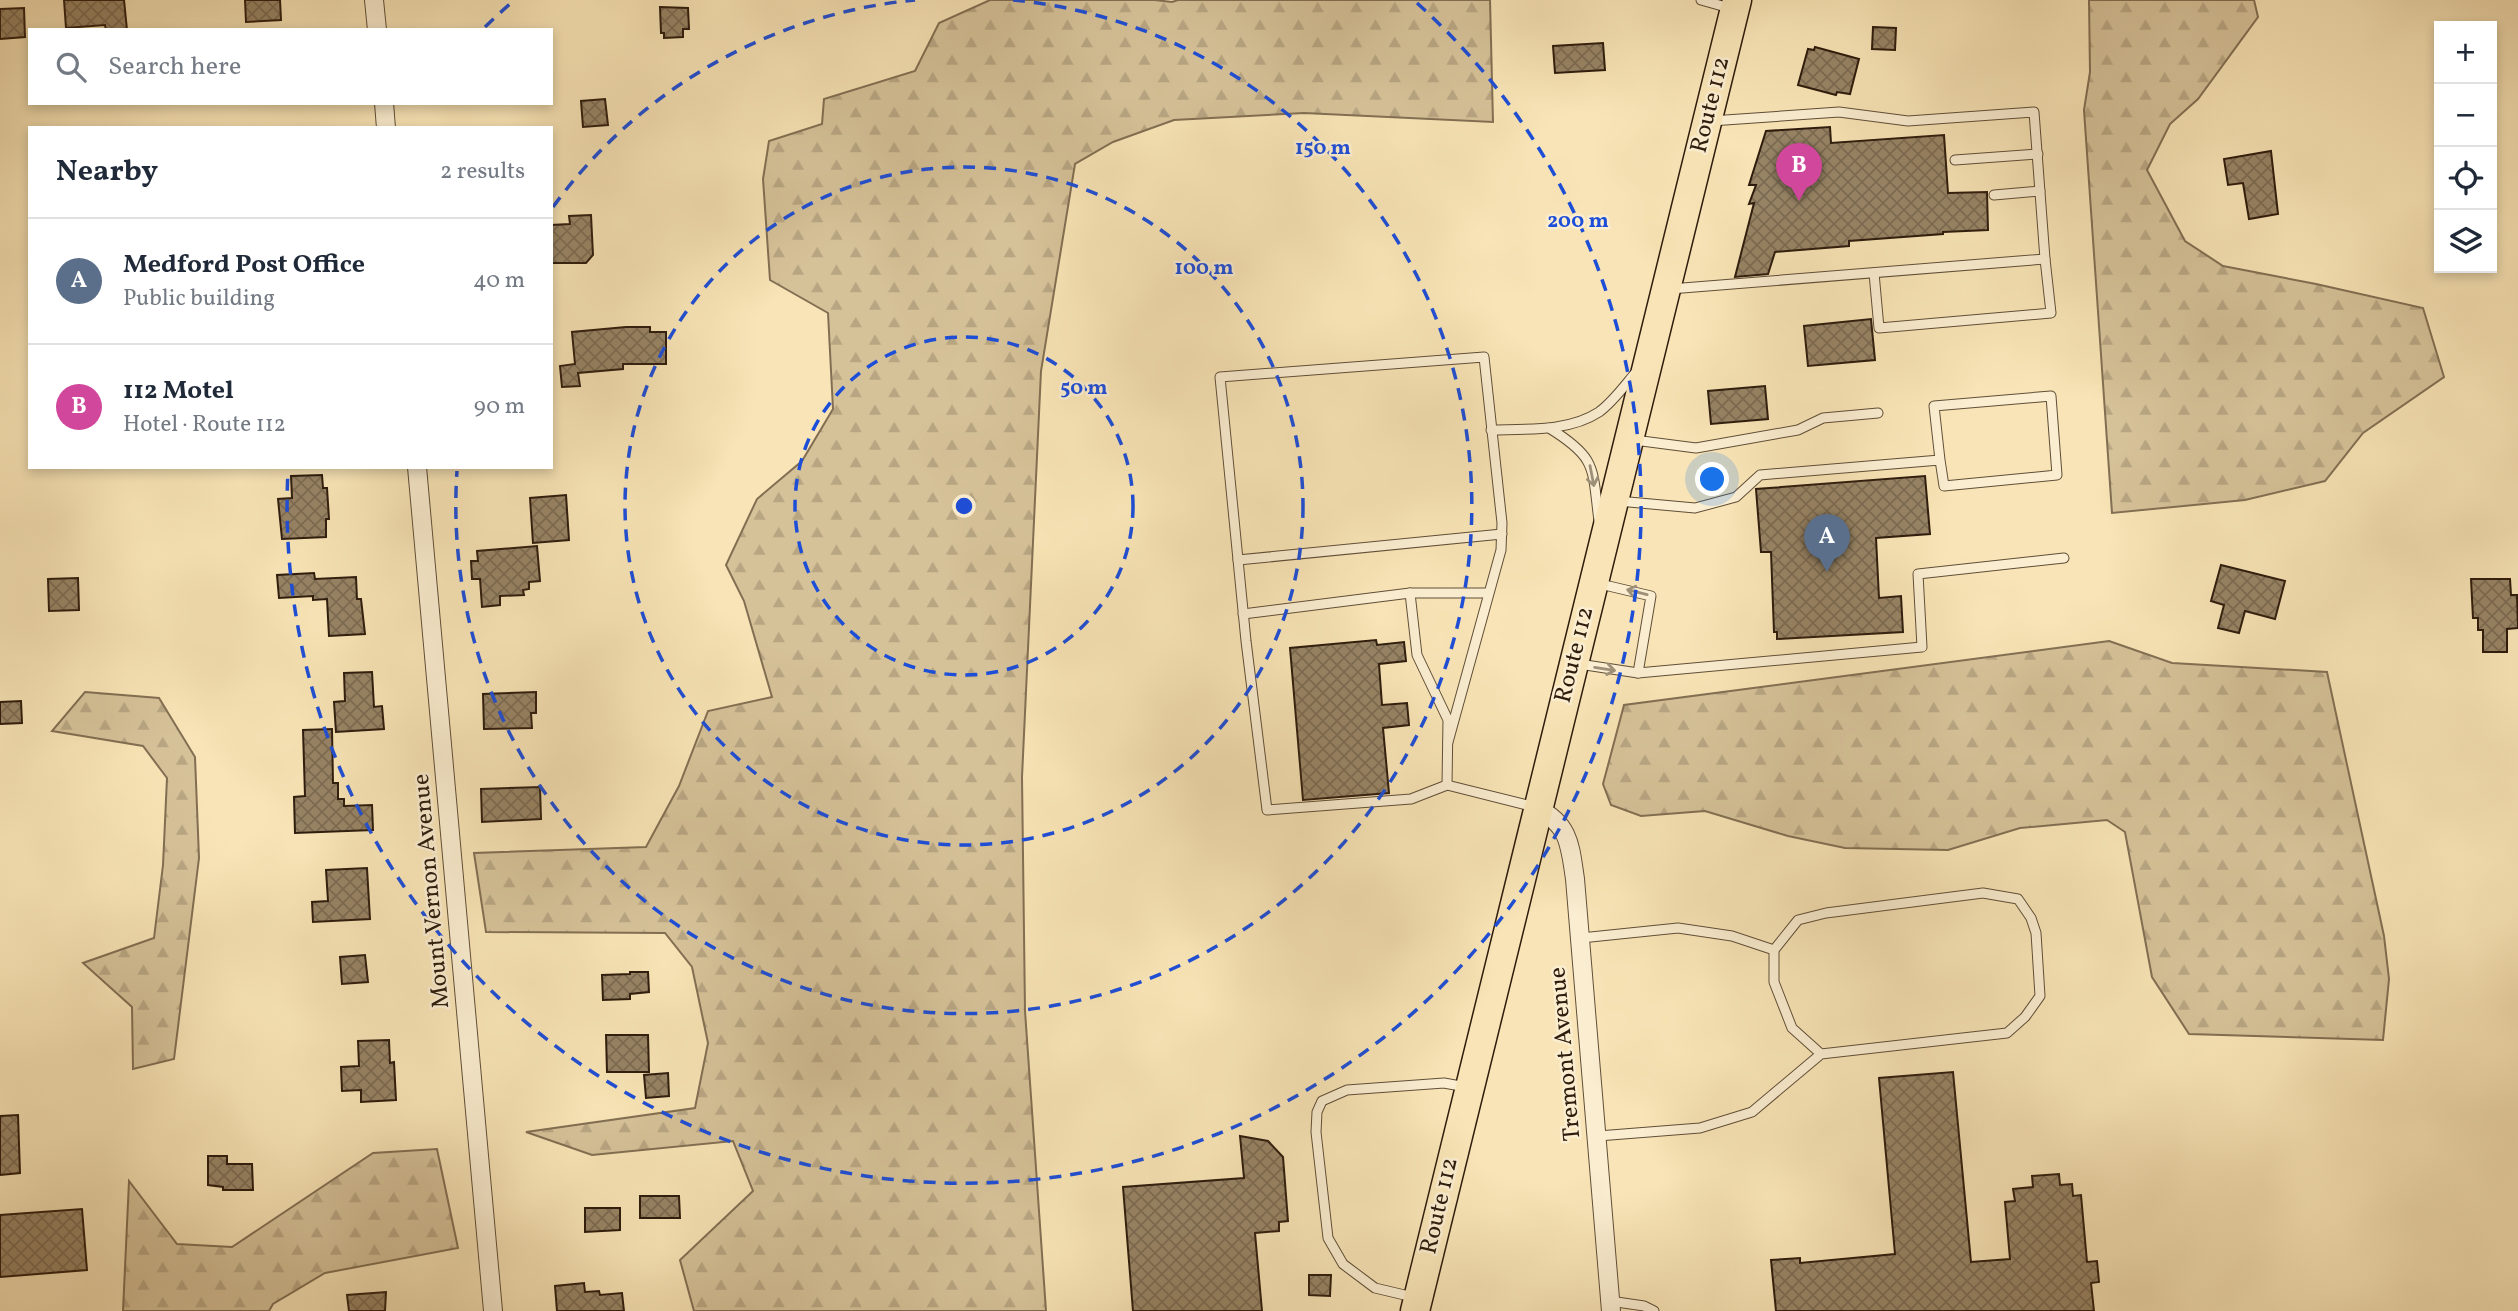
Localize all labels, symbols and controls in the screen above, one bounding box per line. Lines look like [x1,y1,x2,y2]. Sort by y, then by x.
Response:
map controls [2434,21,2497,273]
button: + [2434,21,2497,84]
search box [28,28,553,105]
icon: search [52,48,90,86]
text: Search here [108,49,241,85]
street label: Route 112 [1683,53,1739,157]
button: − [2434,84,2497,147]
text: 150 m [1295,134,1351,163]
pin: B [1776,143,1822,201]
button: locate [2434,147,2497,210]
text: Nearby [56,151,158,193]
text: 2 results [440,156,525,188]
text: 200 m [1547,207,1609,236]
button: layers [2434,210,2497,273]
text: Medford Post Office [123,247,365,283]
text: 100 m [1174,254,1234,283]
text: A [71,265,87,297]
text: 40 m [473,265,525,297]
text: Public building [123,283,275,315]
text: 112 Motel [123,373,234,409]
text: 50 m [1060,374,1108,403]
text: B [71,391,87,423]
text: 90 m [474,391,525,423]
text: Hotel · Route 112 [123,409,286,441]
your location [1695,462,1729,496]
one-way arrow [1586,464,1599,487]
centre of rings [952,494,976,518]
pin: A [1804,514,1850,572]
one-way arrow [1626,585,1649,598]
street label: Route 112 [1547,603,1603,707]
one-way arrow [1593,663,1616,676]
street label: Mount Vernon Avenue [405,772,459,1010]
street label: Tremont Avenue [1541,966,1591,1142]
street label: Route 112 [1412,1154,1468,1258]

